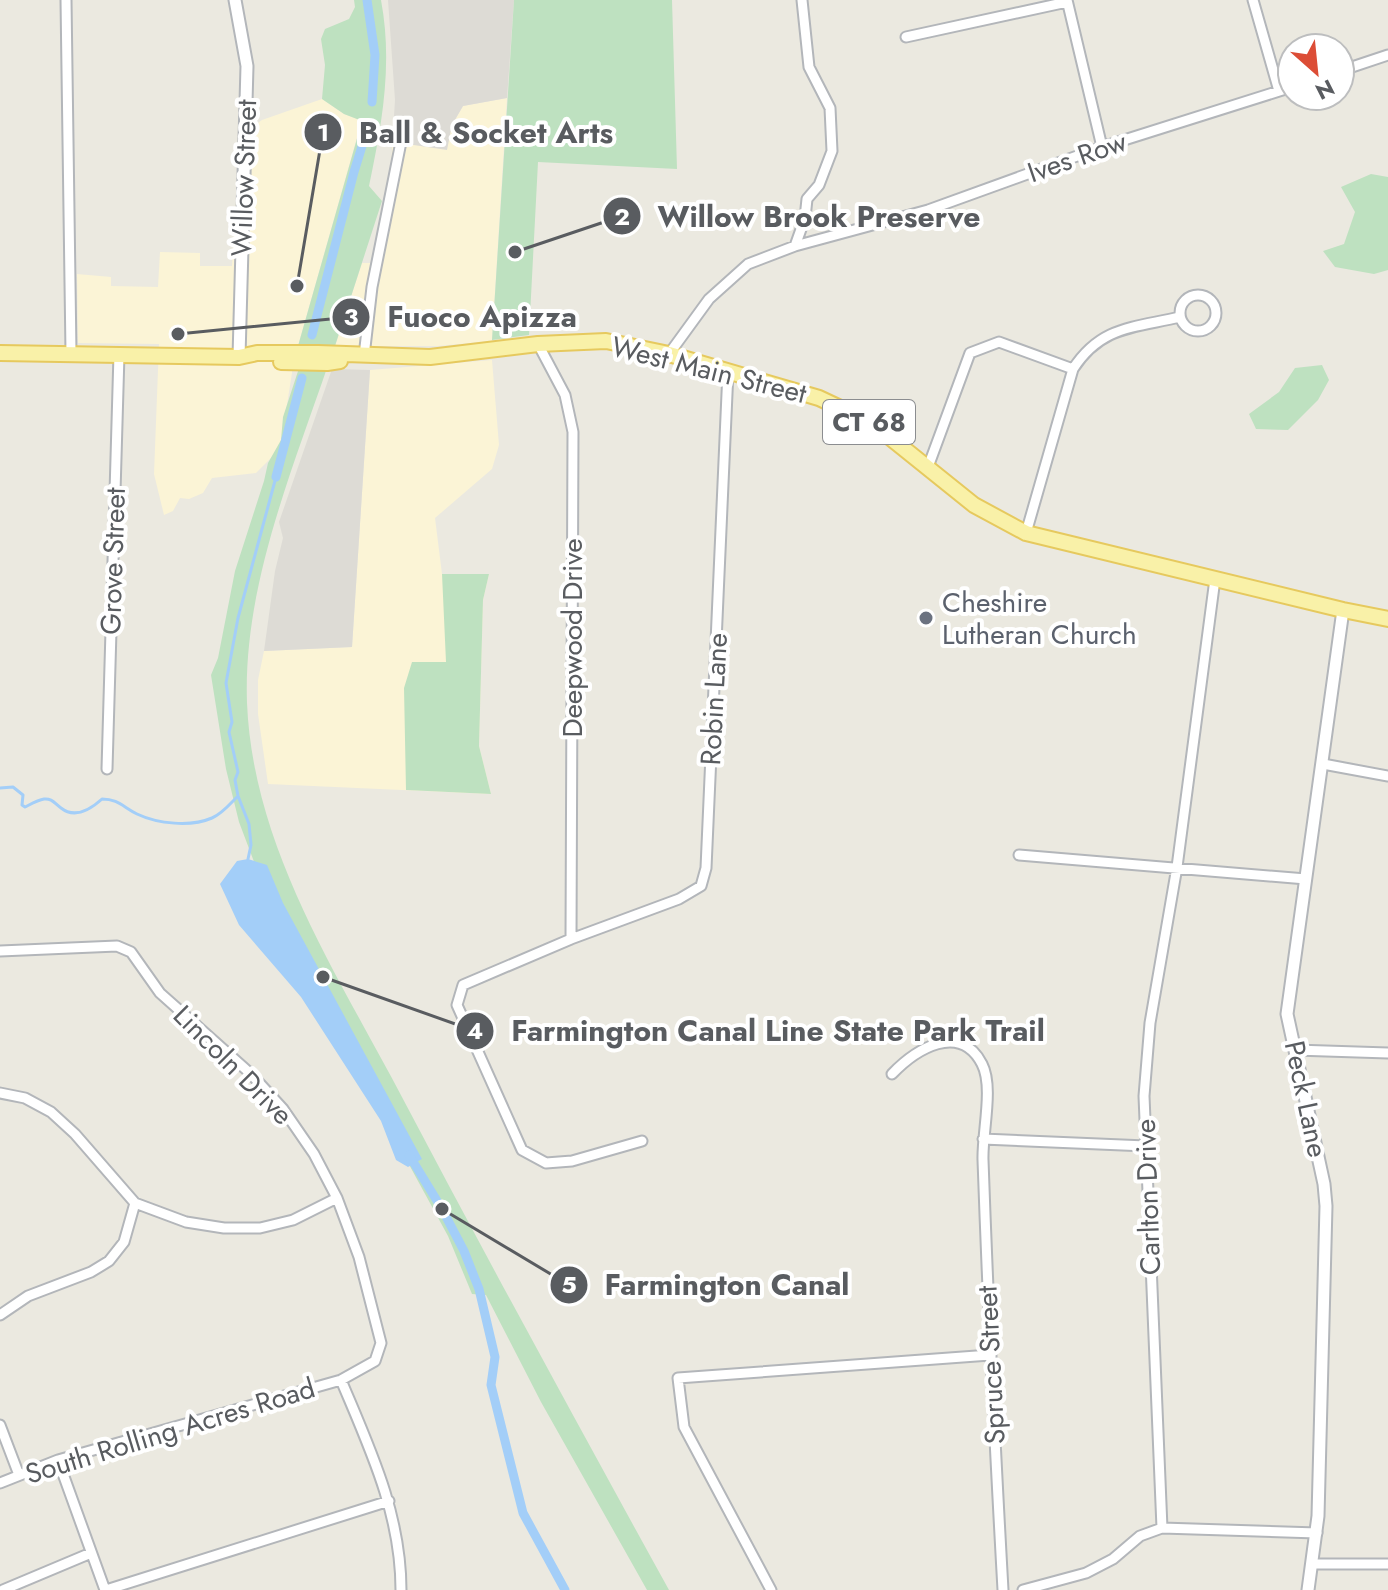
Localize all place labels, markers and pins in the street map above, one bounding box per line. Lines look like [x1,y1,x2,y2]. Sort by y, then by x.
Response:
callout: Ball & Socket Arts [303,105,629,159]
callout: Willow Brook Preserve [602,189,997,243]
callout: Fuoco Apizza [331,290,593,344]
place label: Cheshire Lutheran Church [942,582,1137,655]
marker: Cheshire Lutheran Church [917,609,935,627]
callout: Farmington Canal Line State Park Trail [455,1004,1060,1058]
callout: Farmington Canal [549,1258,866,1312]

